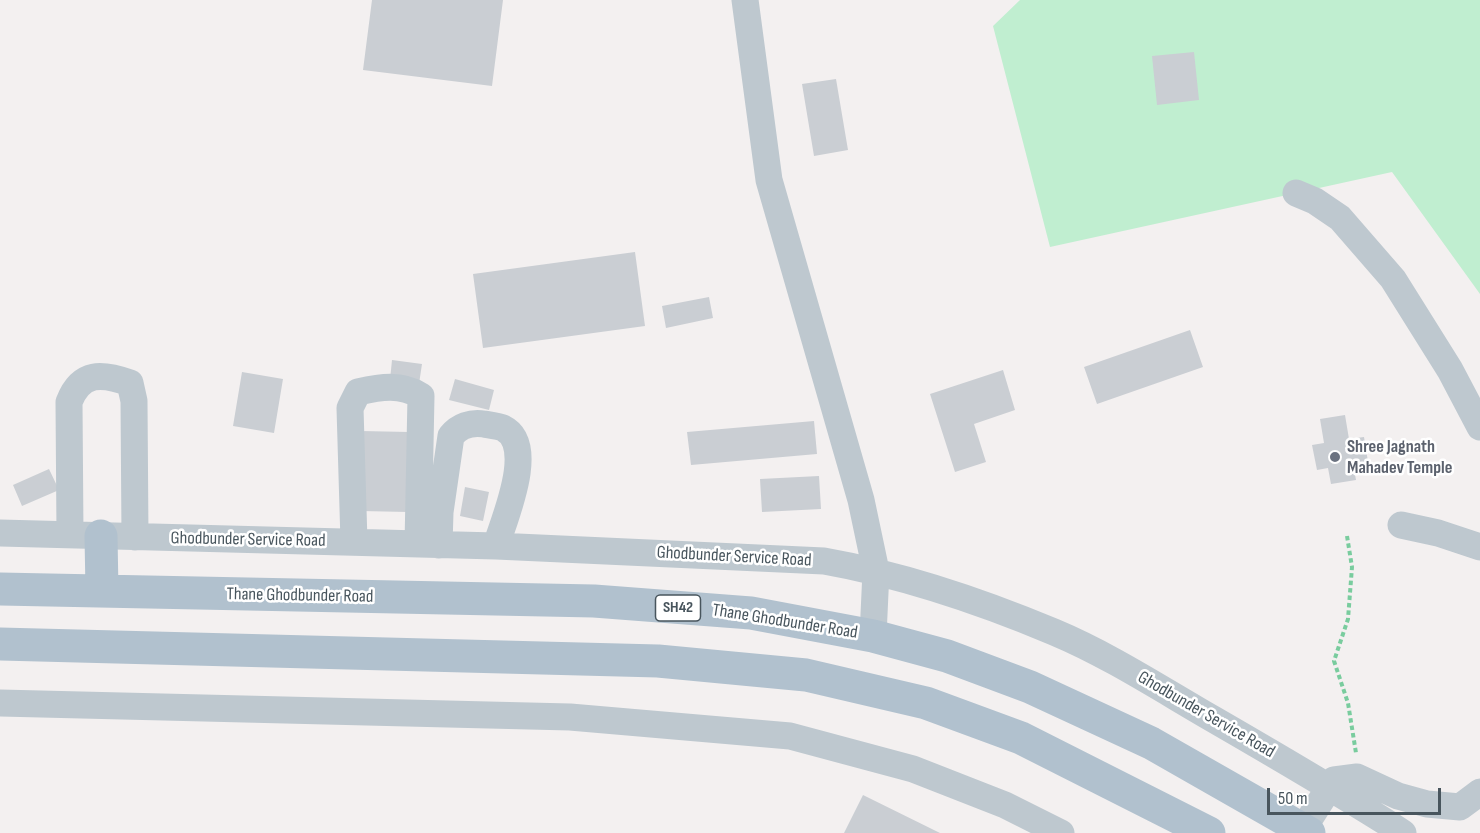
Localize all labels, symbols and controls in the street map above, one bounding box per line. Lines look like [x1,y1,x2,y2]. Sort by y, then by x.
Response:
place label: Shree Jagnath Mahadev Temple [1347,436,1452,478]
marker: Shree Jagnath Mahadev Temple [1328,450,1342,464]
street label: Ghodbunder Service Road [170,528,326,552]
street label: Ghodbunder Service Road [656,542,812,572]
street label: Thane Ghodbunder Road [226,584,374,608]
road number: SH42 [656,595,700,621]
street label: Thane Ghodbunder Road [711,600,859,644]
street label: Ghodbunder Service Road [1134,667,1278,763]
scale bar [1270,776,1444,814]
text: 50 m [1278,788,1308,809]

